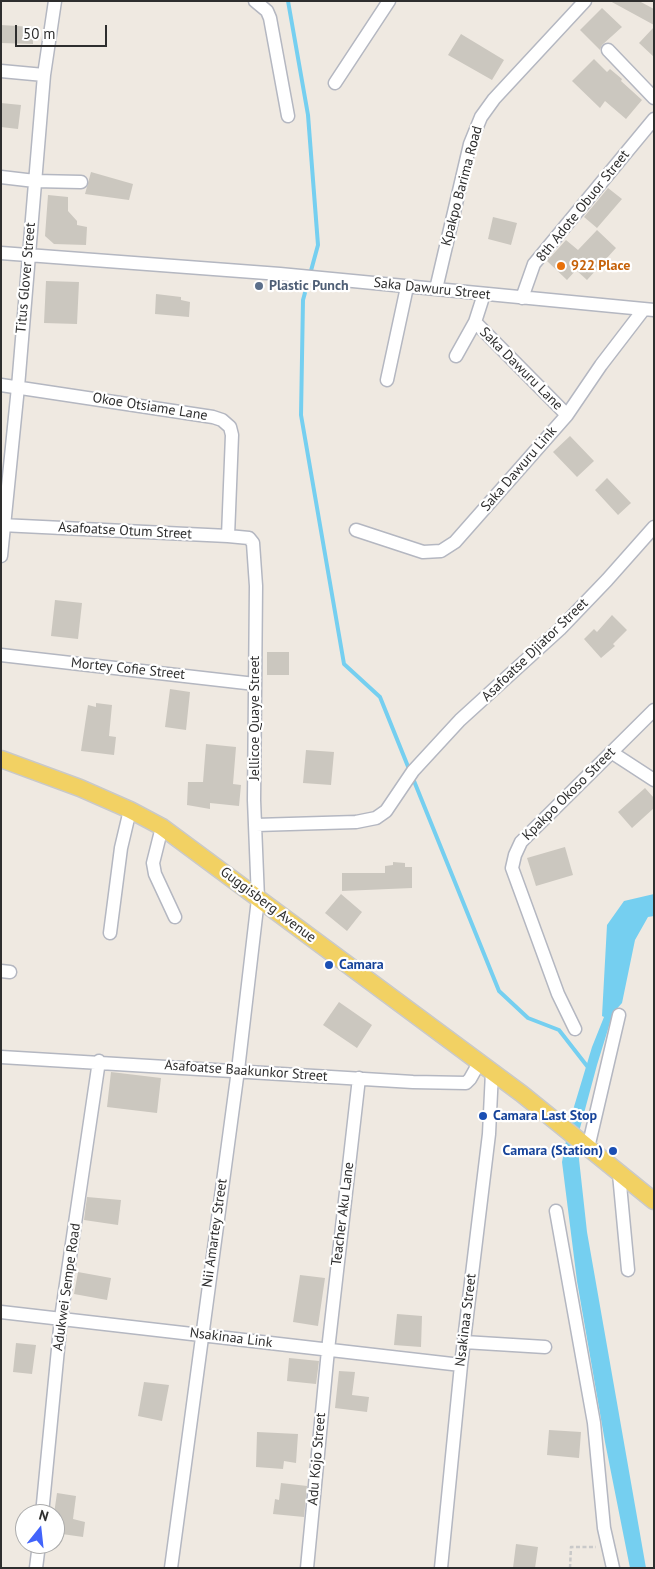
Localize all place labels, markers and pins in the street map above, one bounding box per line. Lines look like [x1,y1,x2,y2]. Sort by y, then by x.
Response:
place label: 922 Place [571,258,630,274]
marker: 922 Place [555,260,567,272]
place label: Plastic Punch [269,278,349,294]
marker: Plastic Punch [253,280,265,292]
place label: Camara [339,957,384,973]
marker: Camara [323,959,335,971]
place label: Camara Last Stop [493,1108,597,1124]
marker: Camara Last Stop [477,1110,489,1122]
place label: Camara (Station) [503,1143,603,1159]
marker: Camara (Station) [607,1145,619,1157]

